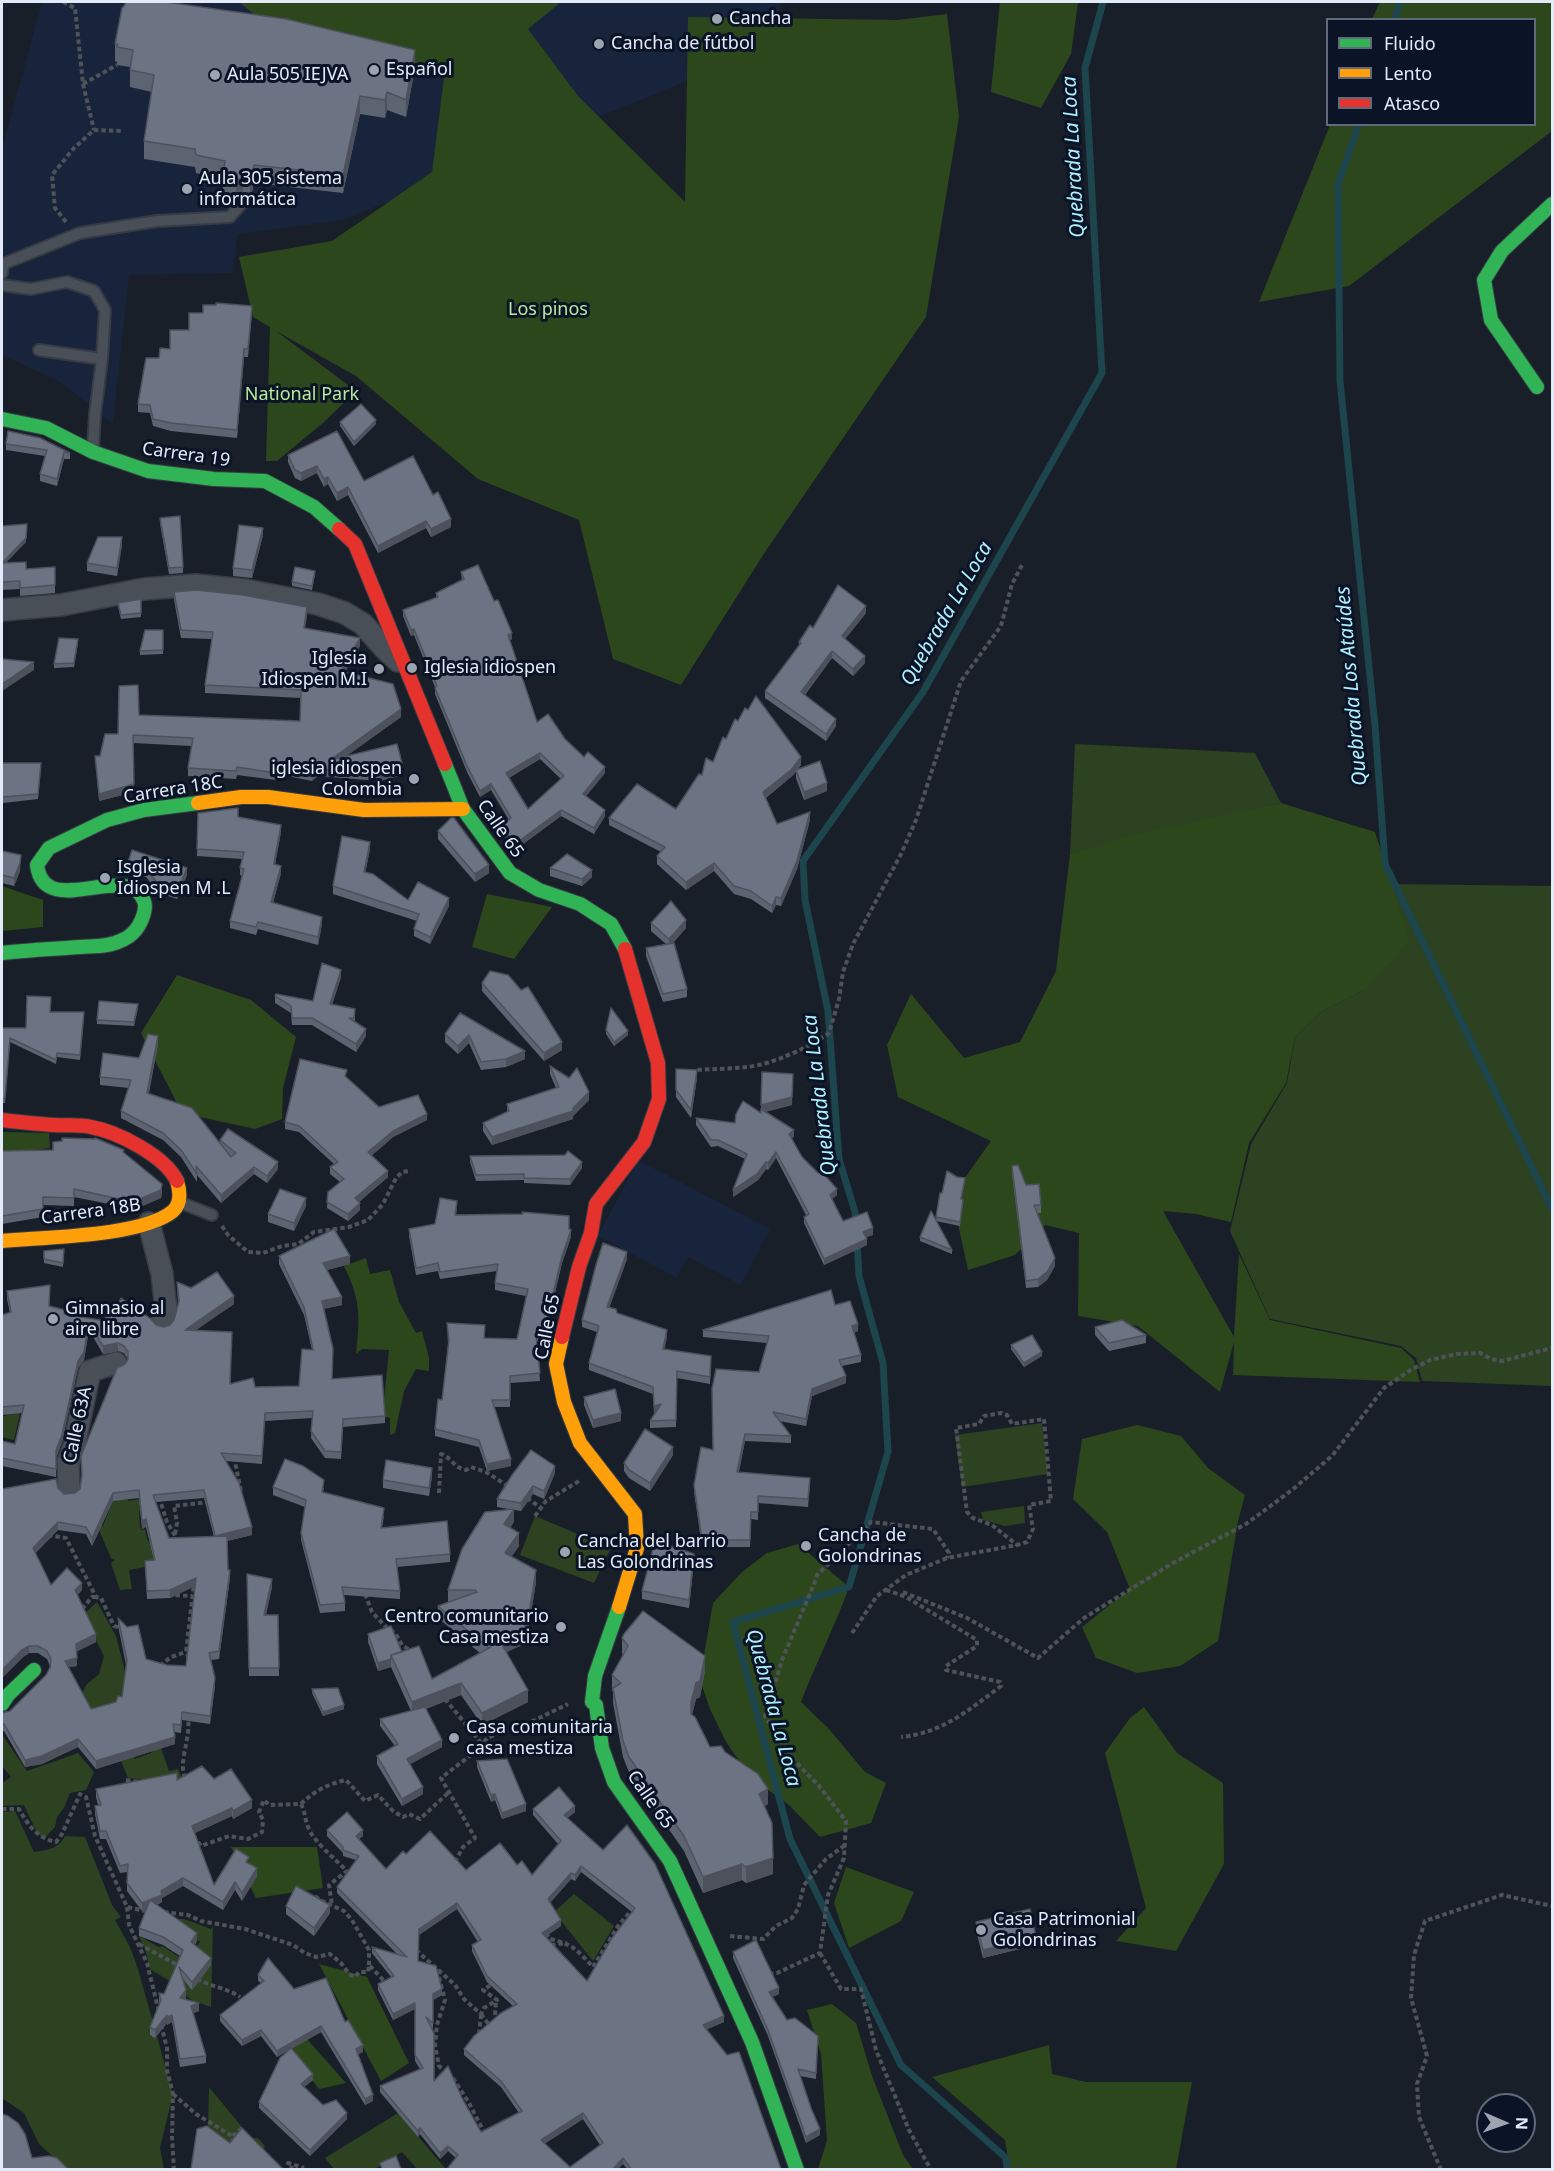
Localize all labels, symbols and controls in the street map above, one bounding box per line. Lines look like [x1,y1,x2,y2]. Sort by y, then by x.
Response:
place label: Cancha [729,8,791,30]
marker: Cancha [710,12,724,26]
legend [1326,18,1536,126]
text: Fluido [1384,31,1436,55]
place label: Cancha de fútbol [611,33,754,55]
marker: Cancha de fútbol [592,37,606,51]
place label: Español [386,59,452,81]
text: Lento [1384,61,1432,85]
marker: Español [367,63,381,77]
place label: Aula 505 IEJVA [227,64,348,86]
marker: Aula 505 IEJVA [208,68,222,82]
water label: Quebrada La Loca [1058,75,1090,239]
text: Atasco [1384,91,1440,115]
place label: Aula 305 sistema informática [199,168,342,210]
marker: Aula 305 sistema informática [180,182,194,196]
park label: Los pinos [508,299,588,321]
park label: National Park [245,384,359,406]
street label: Carrera 19 [141,438,231,472]
water label: Quebrada La Loca [896,538,998,690]
water label: Quebrada Los Ataúdes [1331,585,1373,787]
place label: Iglesia Idiospen M.I [261,648,367,690]
place label: Iglesia idiospen [424,657,556,679]
marker: Iglesia idiospen [405,661,419,675]
marker: Iglesia Idiospen M.I [372,662,386,676]
place label: iglesia idiospen Colombia [271,758,402,800]
street label: Carrera 18C [122,772,224,808]
marker: iglesia idiospen Colombia [407,772,421,786]
street label: Calle 65 [472,796,528,862]
place label: Isglesia Idiospen M .L [117,857,231,900]
marker: Isglesia Idiospen M .L [98,871,112,885]
water label: Quebrada La Loca [798,1013,842,1177]
street label: Carrera 18B [40,1194,142,1230]
street label: Calle 65 [531,1292,565,1362]
place label: Gimnasio al aire libre [65,1298,164,1340]
marker: Gimnasio al aire libre [46,1312,60,1326]
street label: Calle 63A [59,1385,97,1465]
place label: Cancha de Golondrinas [818,1525,922,1568]
place label: Cancha del barrio Las Golondrinas [577,1531,726,1574]
marker: Cancha de Golondrinas [799,1539,813,1553]
marker: Cancha del barrio Las Golondrinas [558,1545,572,1559]
place label: Centro comunitario Casa mestiza [384,1606,549,1648]
marker: Centro comunitario Casa mestiza [554,1620,568,1634]
water label: Quebrada La Loca [740,1627,806,1789]
place label: Casa comunitaria casa mestiza [466,1717,613,1760]
marker: Casa comunitaria casa mestiza [447,1731,461,1745]
street label: Calle 65 [622,1767,678,1833]
place label: Casa Patrimonial Golondrinas [993,1909,1136,1952]
marker: Casa Patrimonial Golondrinas [974,1923,988,1937]
north arrow [1476,2093,1536,2153]
text: N [1511,2117,1533,2130]

